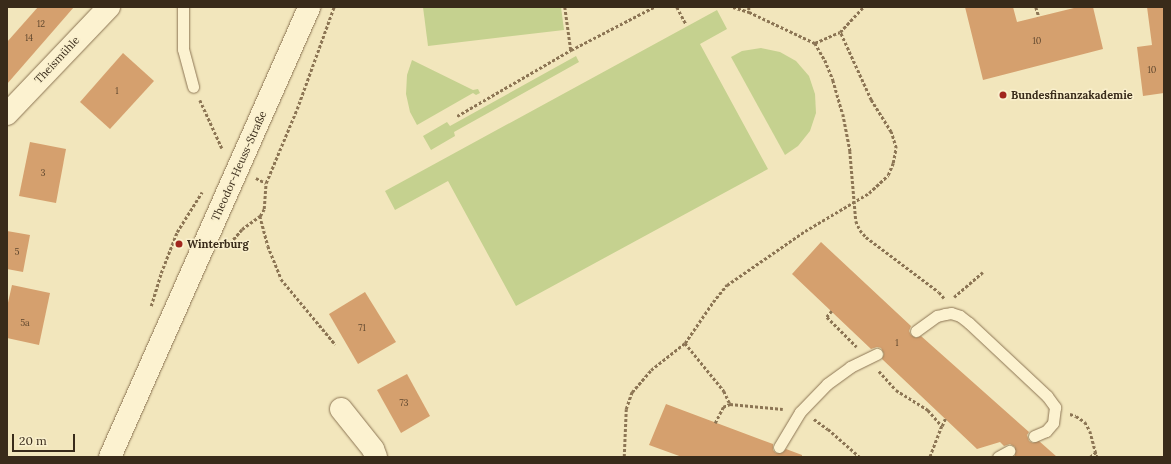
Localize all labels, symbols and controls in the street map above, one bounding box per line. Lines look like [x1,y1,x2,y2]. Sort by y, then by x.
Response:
house number: 12 [37,19,45,29]
house number: 14 [25,33,33,43]
street label: Theismühle [32,34,82,86]
house number: 10 [1033,36,1041,46]
house number: 10 [1148,65,1156,75]
house number: 1 [115,86,119,96]
place label: Bundesfinanzakademie [1011,88,1133,102]
marker: Bundesfinanzakademie [998,90,1008,100]
street label: Theodor-Heuss-Straße [209,109,269,223]
house number: 3 [40,168,46,178]
place label: Winterburg [187,237,249,251]
marker: Winterburg [174,239,184,249]
house number: 5 [15,247,19,257]
house number: 5a [20,318,30,328]
house number: 71 [358,323,366,333]
house number: 1 [895,338,899,348]
house number: 73 [399,398,409,408]
scale bar [14,426,77,452]
text: 20 m [19,433,47,448]

